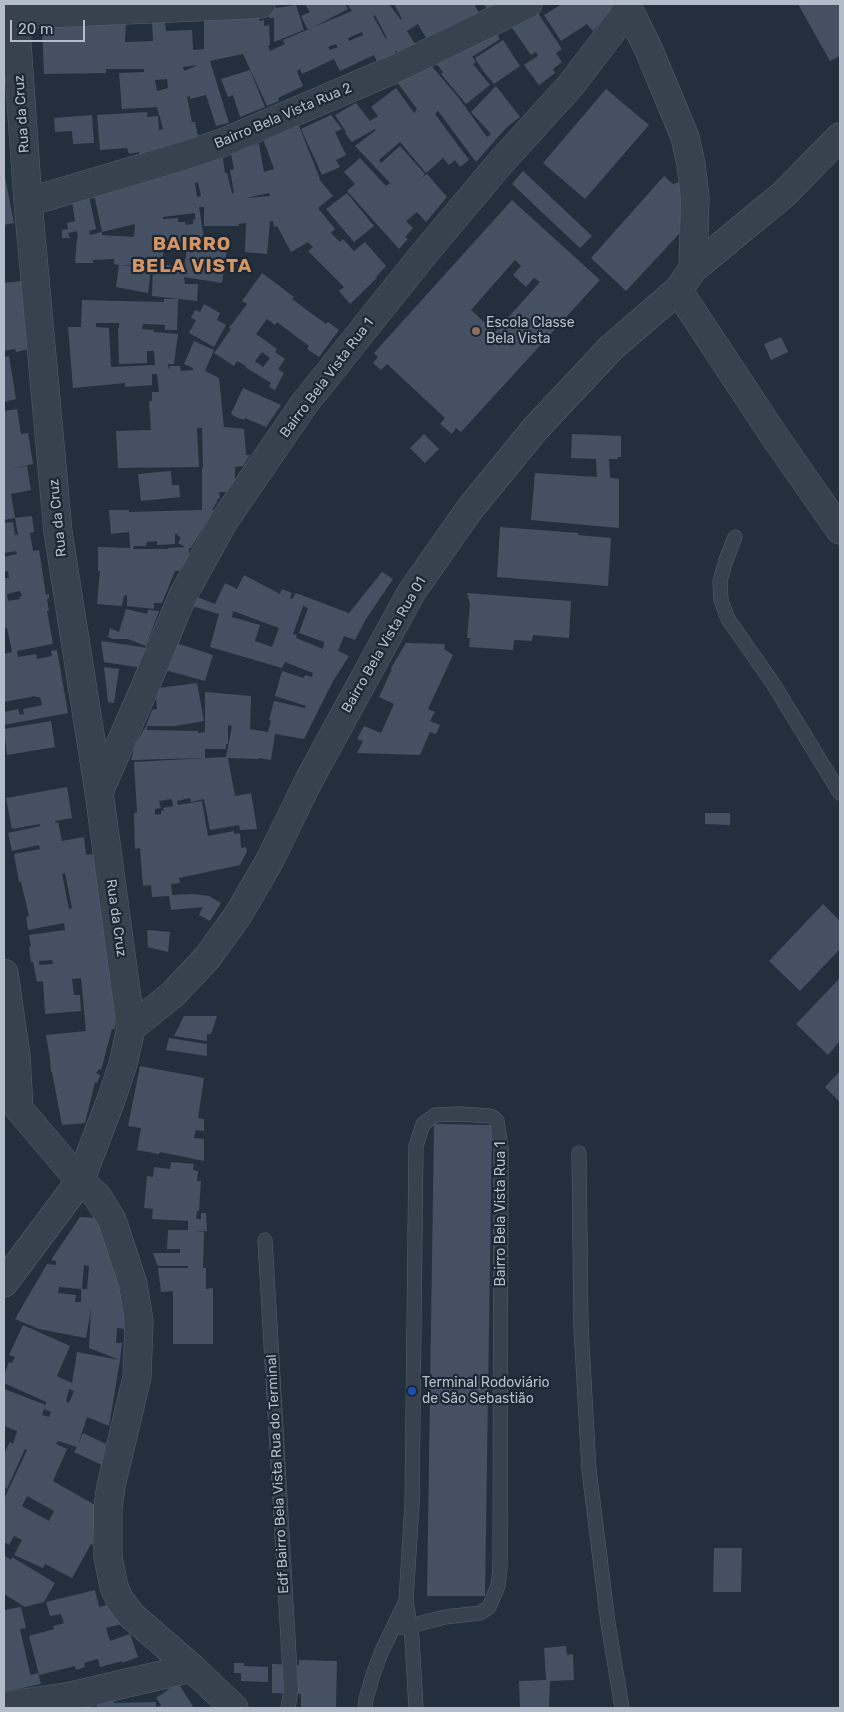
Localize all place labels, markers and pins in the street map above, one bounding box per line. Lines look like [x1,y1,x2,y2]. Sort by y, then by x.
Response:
place label: Escola Classe Bela Vista [486,315,575,348]
marker: Escola Classe Bela Vista [470,325,482,337]
place label: Terminal Rodoviário de São Sebastião [422,1375,550,1408]
marker: Terminal Rodoviário de São Sebastião [406,1385,418,1397]

